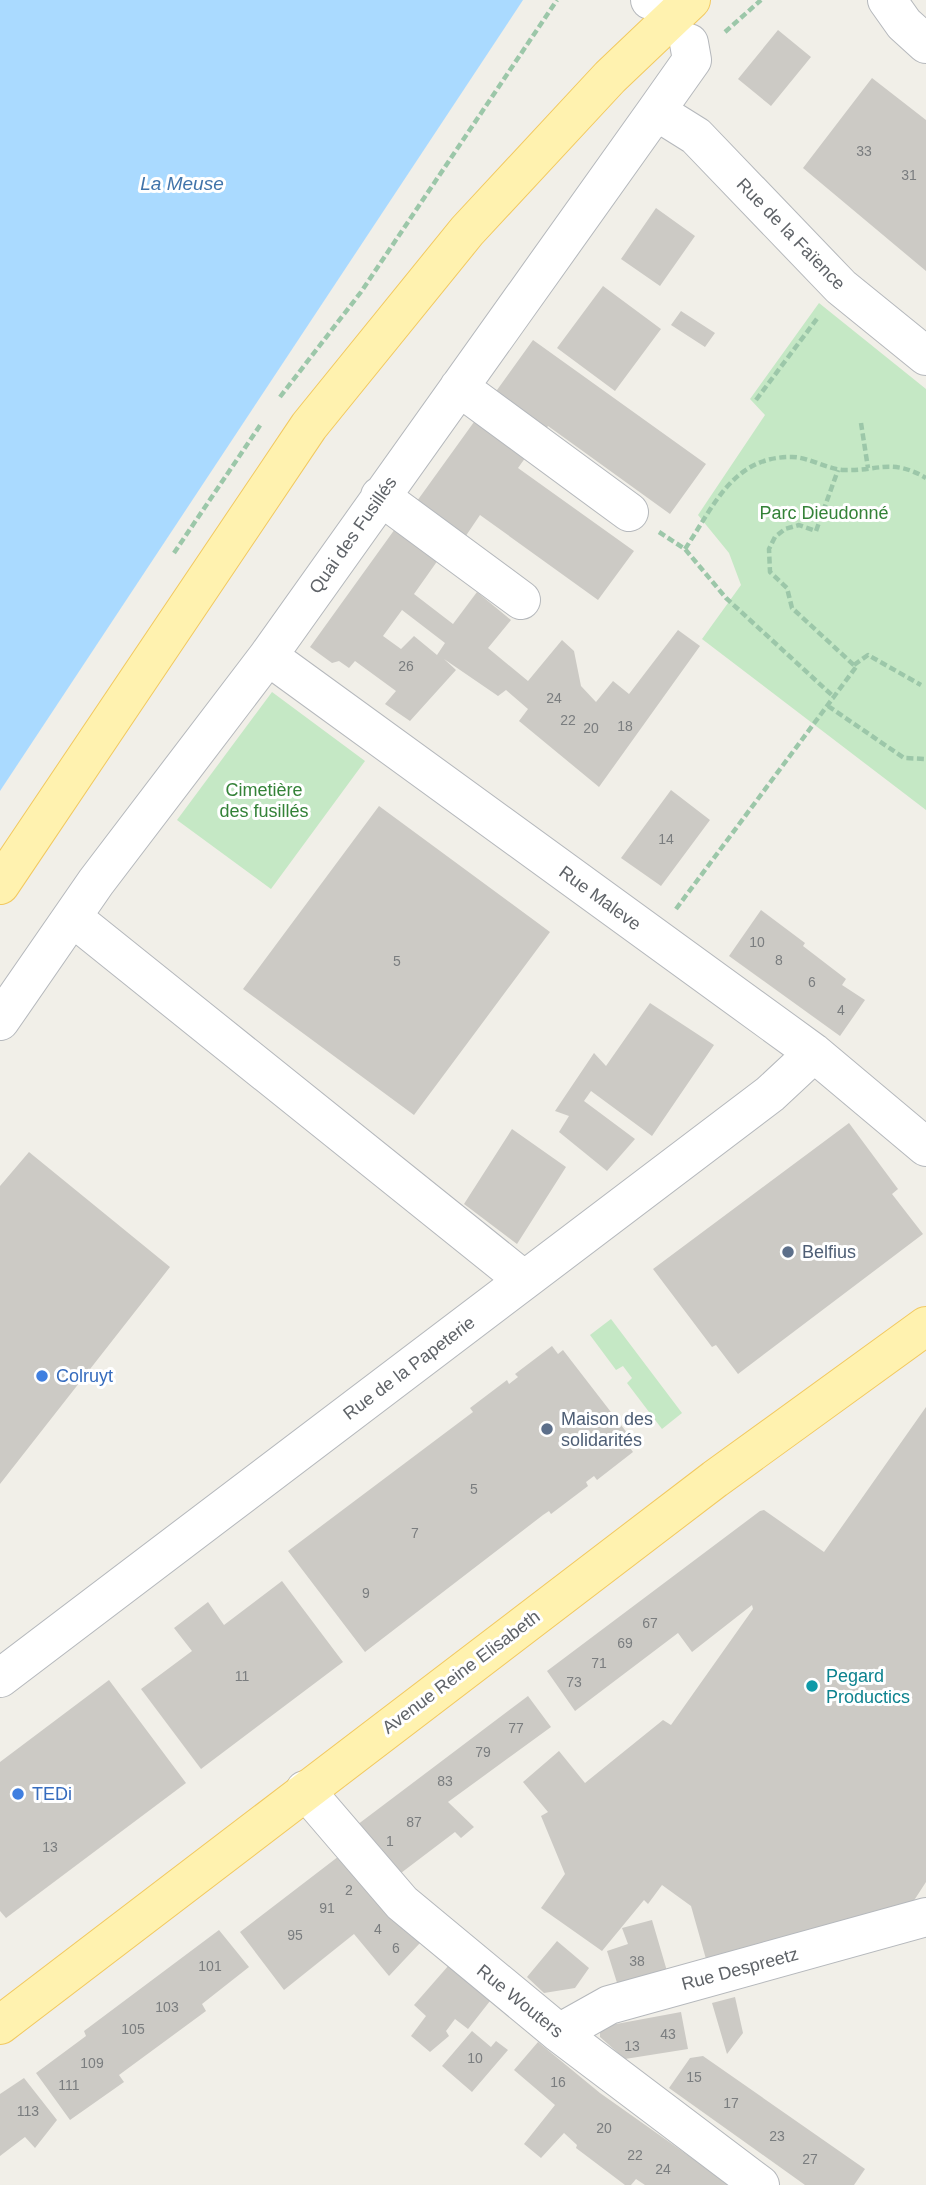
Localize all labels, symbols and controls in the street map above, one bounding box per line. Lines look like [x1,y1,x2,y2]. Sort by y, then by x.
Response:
house number: 33 [856,143,872,159]
house number: 31 [901,167,917,183]
water label: La Meuse [140,173,224,194]
street label: Rue de la Faïence [733,174,849,294]
street label: Quai des Fusillés [305,473,401,597]
park label: Parc Dieudonné [759,503,889,523]
house number: 26 [398,658,414,674]
house number: 24 [546,690,562,706]
house number: 22 [560,712,576,728]
house number: 18 [617,718,633,734]
house number: 20 [583,720,599,736]
park label: Cimetière des fusillés [219,780,309,821]
house number: 14 [658,831,674,847]
street label: Rue Maleve [555,862,645,934]
house number: 10 [749,934,765,950]
house number: 8 [775,952,783,968]
house number: 5 [393,953,401,969]
house number: 6 [808,974,816,990]
house number: 4 [837,1002,845,1018]
place label: Belfius [802,1242,856,1262]
marker: Belfius [780,1244,796,1260]
street label: Rue de la Papeterie [339,1312,479,1424]
place label: Colruyt [56,1366,113,1386]
marker: Colruyt [34,1368,50,1384]
place label: Maison des solidarités [561,1409,653,1450]
marker: Maison des solidarités [539,1421,555,1437]
house number: 5 [470,1481,478,1497]
house number: 7 [411,1525,419,1541]
house number: 9 [362,1585,370,1601]
street label: Avenue Reine Elisabeth [378,1606,544,1738]
house number: 67 [642,1615,658,1631]
house number: 69 [617,1635,633,1651]
house number: 71 [591,1655,607,1671]
place label: Pegard Productics [826,1666,910,1707]
house number: 11 [235,1668,249,1684]
house number: 73 [566,1674,582,1690]
marker: Pegard Productics [804,1678,820,1694]
house number: 77 [508,1720,524,1736]
house number: 79 [475,1744,491,1760]
house number: 83 [437,1773,453,1789]
place label: TEDi [32,1784,72,1804]
marker: TEDi [10,1786,26,1802]
house number: 87 [406,1814,422,1830]
house number: 1 [386,1833,394,1849]
house number: 13 [42,1839,58,1855]
house number: 2 [345,1882,353,1898]
house number: 91 [319,1900,335,1916]
house number: 4 [374,1921,382,1937]
house number: 95 [287,1927,303,1943]
house number: 6 [392,1940,400,1956]
street label: Rue Despreetz [679,1944,801,1994]
house number: 38 [629,1953,645,1969]
house number: 101 [198,1958,222,1974]
street label: Rue Wouters [473,1960,567,2042]
house number: 103 [155,1999,179,2015]
house number: 105 [121,2021,145,2037]
house number: 43 [660,2026,676,2042]
house number: 13 [624,2038,640,2054]
house number: 10 [467,2050,483,2066]
house number: 109 [80,2055,104,2071]
house number: 15 [686,2069,702,2085]
house number: 16 [550,2074,566,2090]
house number: 111 [58,2077,80,2093]
house number: 17 [723,2095,739,2111]
house number: 113 [17,2103,39,2119]
house number: 20 [596,2120,612,2136]
house number: 23 [769,2128,785,2144]
house number: 22 [627,2147,643,2163]
house number: 27 [802,2151,818,2167]
house number: 24 [655,2161,671,2177]

